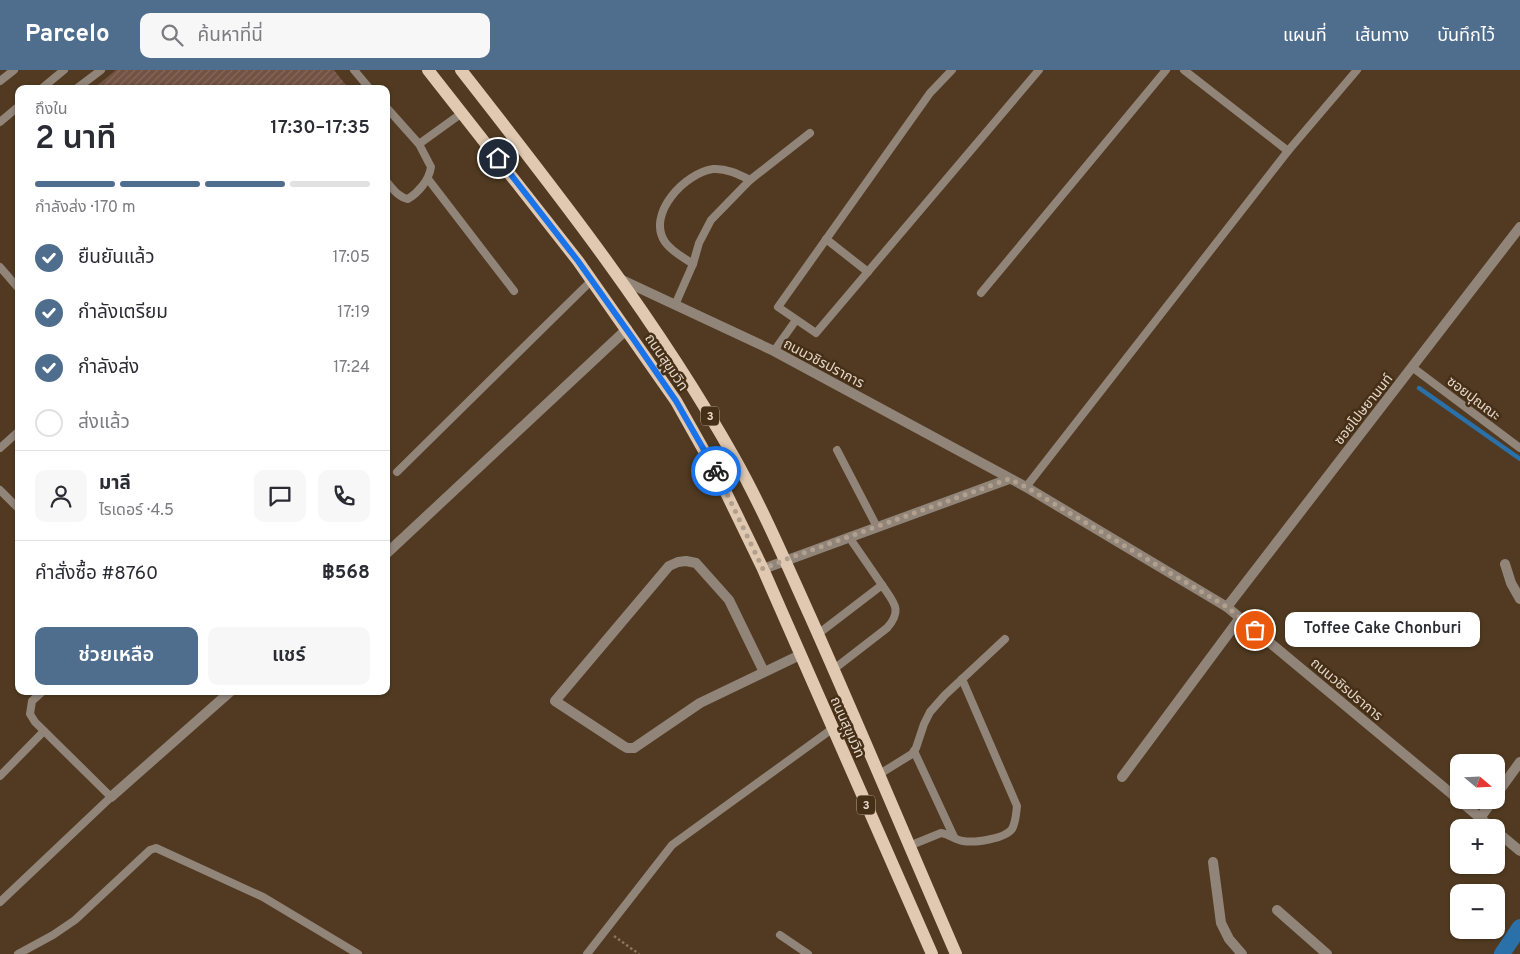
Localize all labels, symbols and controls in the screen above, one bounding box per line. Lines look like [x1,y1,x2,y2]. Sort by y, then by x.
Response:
search box [140,13,490,58]
text: Parcelo [25,20,110,50]
icon: search [158,21,186,49]
text: ค้นหาที่นี่ [198,24,263,48]
text: แผนที่ [1283,25,1327,48]
text: เส้นทาง [1355,25,1409,48]
text: บันทึกไว้ [1437,25,1495,48]
text: ถึงใน [35,100,68,120]
text: 17:30–17:35 [270,116,370,140]
text: 2 นาที [35,120,116,160]
pin [477,137,519,179]
icon: home [484,144,512,172]
text: กำลังส่ง · 170 m [35,198,135,218]
icon: check [35,244,63,272]
text: ยืนยันแล้ว [78,246,155,270]
text: 17:05 [333,248,370,268]
icon: check [35,299,63,327]
text: กำลังเตรียม [78,301,168,325]
text: 17:19 [337,303,370,323]
street label: ถนนสุขุมวิท [640,331,691,395]
street label: ถนนวชิรปราการ [780,336,867,393]
icon: check [35,354,63,382]
text: กำลังส่ง [78,356,139,380]
text: 17:24 [333,358,370,378]
street label: ซอยโปษยานนท์ [1331,371,1397,449]
street label: ซอยปุณณะ [1443,374,1503,425]
road number: 3 [701,406,719,426]
text: ส่งแล้ว [78,411,130,435]
courier [691,446,741,496]
icon: bike [702,457,730,485]
button: person [35,470,87,522]
button: chat [254,470,306,522]
button: phone [318,470,370,522]
text: มาลี [99,472,131,496]
text: ไรเดอร์ · 4.5 [99,501,174,521]
text: ฿568 [322,561,370,585]
text: คำสั่งซื้อ #8760 [35,562,158,586]
pin [1234,609,1276,651]
callout: Toffee Cake Chonburi [1285,612,1480,648]
icon: bag [1241,616,1269,644]
text: Toffee Cake Chonburi [1304,619,1461,639]
button: ช่วยเหลือ [35,627,198,685]
button: แชร์ [208,627,370,685]
street label: ถนนวชิรปราการ [1307,655,1386,725]
street label: ถนนสุขุมวิท [826,694,868,761]
north arrow [1450,754,1505,809]
map controls [1450,754,1505,939]
road number: 3 [857,796,875,814]
button: + [1450,819,1505,874]
button: − [1450,884,1505,939]

